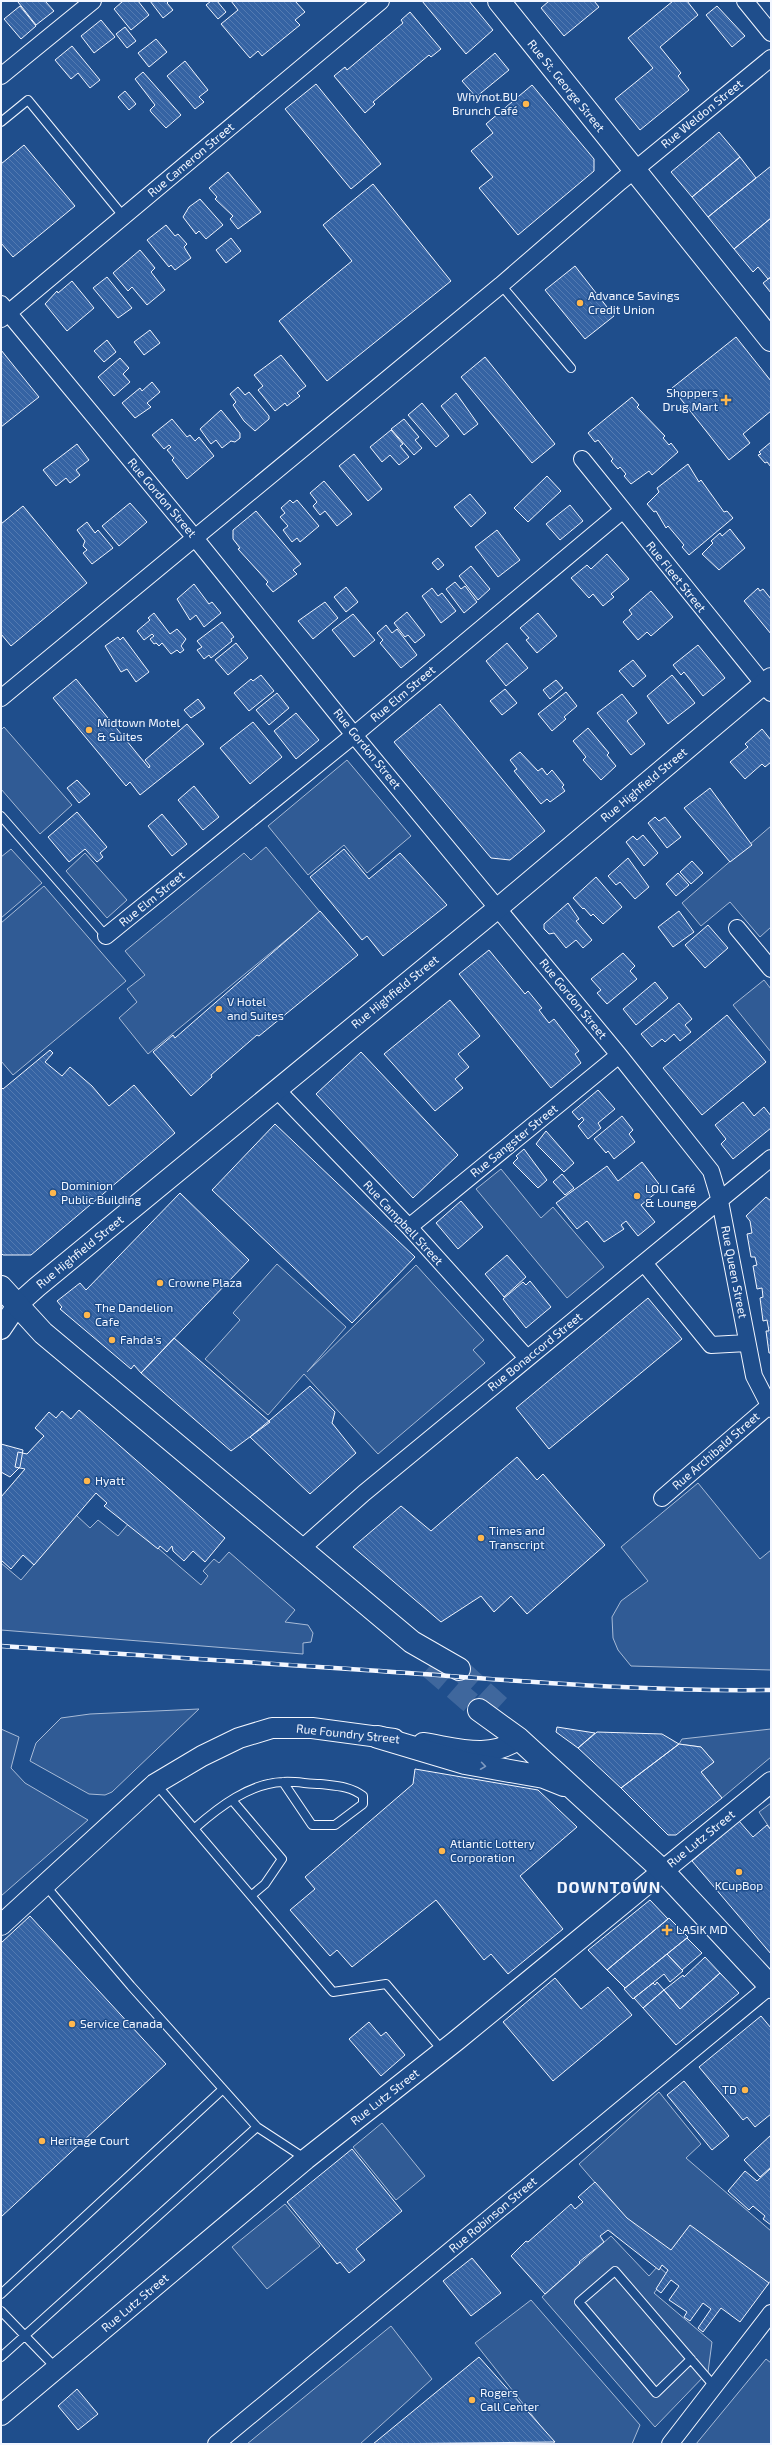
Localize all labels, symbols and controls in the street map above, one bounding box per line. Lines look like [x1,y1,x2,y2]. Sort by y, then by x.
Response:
street label: Rue St. George Street [525,36,609,135]
street label: Rue Weldon Street [658,76,745,150]
place label: Whynot.BU Brunch Café [452,89,518,117]
marker: Whynot.BU Brunch Café [521,99,531,109]
street label: Rue Cameron Street [144,119,237,199]
place label: Advance Savings Credit Union [588,288,680,316]
marker: Advance Savings Credit Union [575,298,585,308]
place label: Shoppers Drug Mart [663,385,718,413]
marker: Shoppers Drug Mart [721,395,731,405]
street label: Rue Gordon Street [126,455,200,540]
street label: Rue Fleet Street [644,538,710,615]
street label: Rue Elm Street [367,662,438,724]
street label: Rue Gordon Street [331,705,405,792]
place label: Midtown Motel & Suites [97,715,181,743]
marker: Midtown Motel & Suites [84,725,94,735]
street label: Rue Highfield Street [597,744,690,824]
street label: Rue Elm Street [116,867,187,929]
street label: Rue Highfield Street [348,951,441,1031]
street label: Rue Gordon Street [537,955,611,1042]
place label: V Hotel and Suites [227,994,284,1022]
marker: V Hotel and Suites [214,1004,224,1014]
street label: Rue Sangster Street [467,1101,560,1180]
street label: Rue Campbell Street [361,1177,447,1268]
place label: Dominion Public Building [61,1178,141,1206]
place label: LOLI Café & Lounge [645,1181,697,1209]
marker: Dominion Public Building [48,1188,58,1198]
marker: LOLI Café & Lounge [632,1191,642,1201]
street label: Rue Highfield Street [33,1211,126,1291]
street label: Rue Queen Street [718,1224,751,1320]
place label: Crowne Plaza [168,1275,242,1289]
marker: Crowne Plaza [155,1278,165,1288]
place label: The Dandelion Cafe [95,1300,173,1328]
street label: Rue Bonaccord Street [484,1309,585,1394]
marker: The Dandelion Cafe [82,1310,92,1320]
place label: Fahda's [120,1332,162,1346]
marker: Fahda's [107,1335,117,1345]
street label: Rue Archibald Street [669,1408,762,1492]
place label: Hyatt [95,1473,125,1487]
marker: Hyatt [82,1476,92,1486]
place label: Times and Transcript [489,1523,545,1551]
marker: Times and Transcript [476,1533,486,1543]
street label: Rue Foundry Street [296,1721,401,1745]
one-way arrow [480,1761,486,1770]
street label: Rue Lutz Street [664,1806,737,1870]
place label: Atlantic Lottery Corporation [450,1836,535,1864]
marker: Atlantic Lottery Corporation [437,1846,447,1856]
marker: KCupBop [734,1867,744,1877]
district label: DOWNTOWN [557,1877,661,1896]
place label: KCupBop [715,1878,763,1892]
place label: LASIK MD [676,1922,728,1936]
marker: LASIK MD [661,1924,673,1936]
place label: Service Canada [80,2016,163,2030]
marker: Service Canada [67,2019,77,2029]
street label: Rue Lutz Street [347,2065,422,2127]
place label: TD [722,2082,737,2096]
marker: TD [740,2085,750,2095]
place label: Heritage Court [50,2133,129,2147]
marker: Heritage Court [37,2136,47,2146]
street label: Rue Robinson Street [446,2173,539,2255]
street label: Rue Lutz Street [98,2270,171,2334]
place label: Rogers Call Center [480,2385,539,2413]
marker: Rogers Call Center [467,2395,477,2405]

